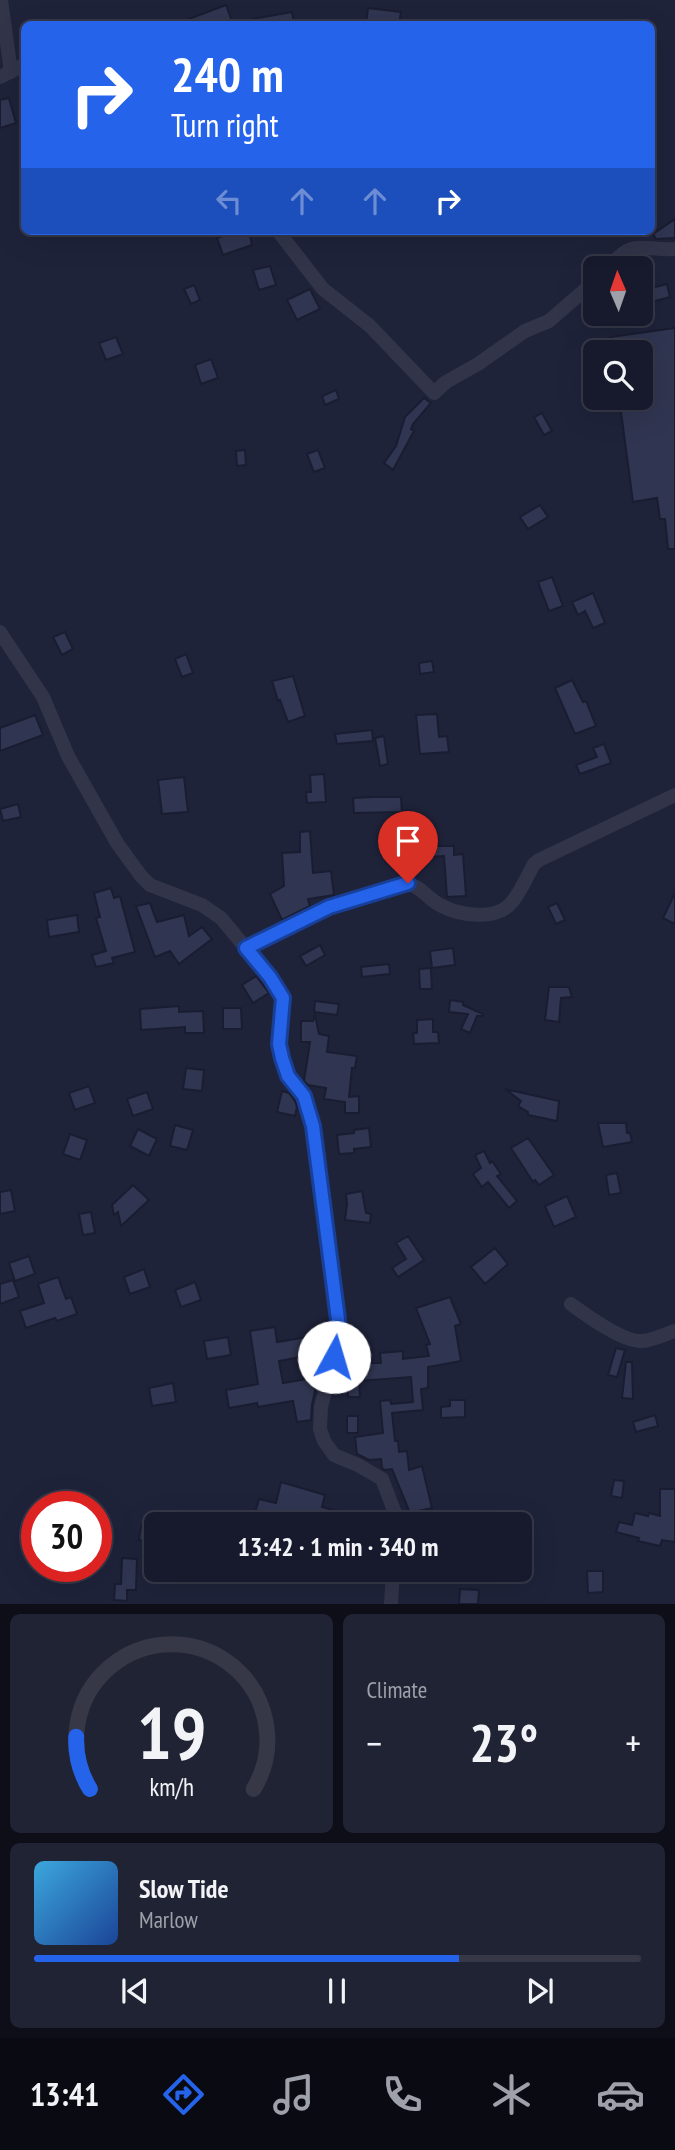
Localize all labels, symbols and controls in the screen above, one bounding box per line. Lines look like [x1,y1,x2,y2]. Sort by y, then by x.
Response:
text: 240 m [171,42,284,106]
icon: right [56,49,147,140]
text: Turn right [171,104,279,146]
icon: left [210,182,248,220]
icon: ahead [283,182,321,220]
icon: ahead [356,182,394,220]
icon: right [429,182,467,220]
north arrow [583,256,653,326]
map controls [583,256,653,410]
button: search [583,340,653,410]
pin [378,811,438,883]
icon: arrive [389,822,427,860]
position arrow [297,1320,371,1394]
speed limit sign: 30 [21,1491,112,1582]
text: 13:42 · 1 min · 340 m [238,1530,438,1563]
text: Climate [367,1675,427,1704]
text: 19 [136,1686,206,1780]
text: 23° [469,1709,538,1776]
text: − [367,1718,382,1767]
text: + [625,1718,641,1767]
text: km/h [149,1771,193,1803]
text: Slow Tide [139,1872,229,1905]
text: Marlow [139,1905,198,1934]
icon: previous [116,1972,154,2010]
icon: pause [318,1972,356,2010]
icon: next [521,1972,559,2010]
icon: directions [159,2070,208,2119]
icon: music [269,2070,318,2119]
icon: phone [378,2070,427,2119]
icon: climate [487,2070,536,2119]
icon: car [596,2070,645,2119]
text: 13:41 [30,2073,99,2115]

